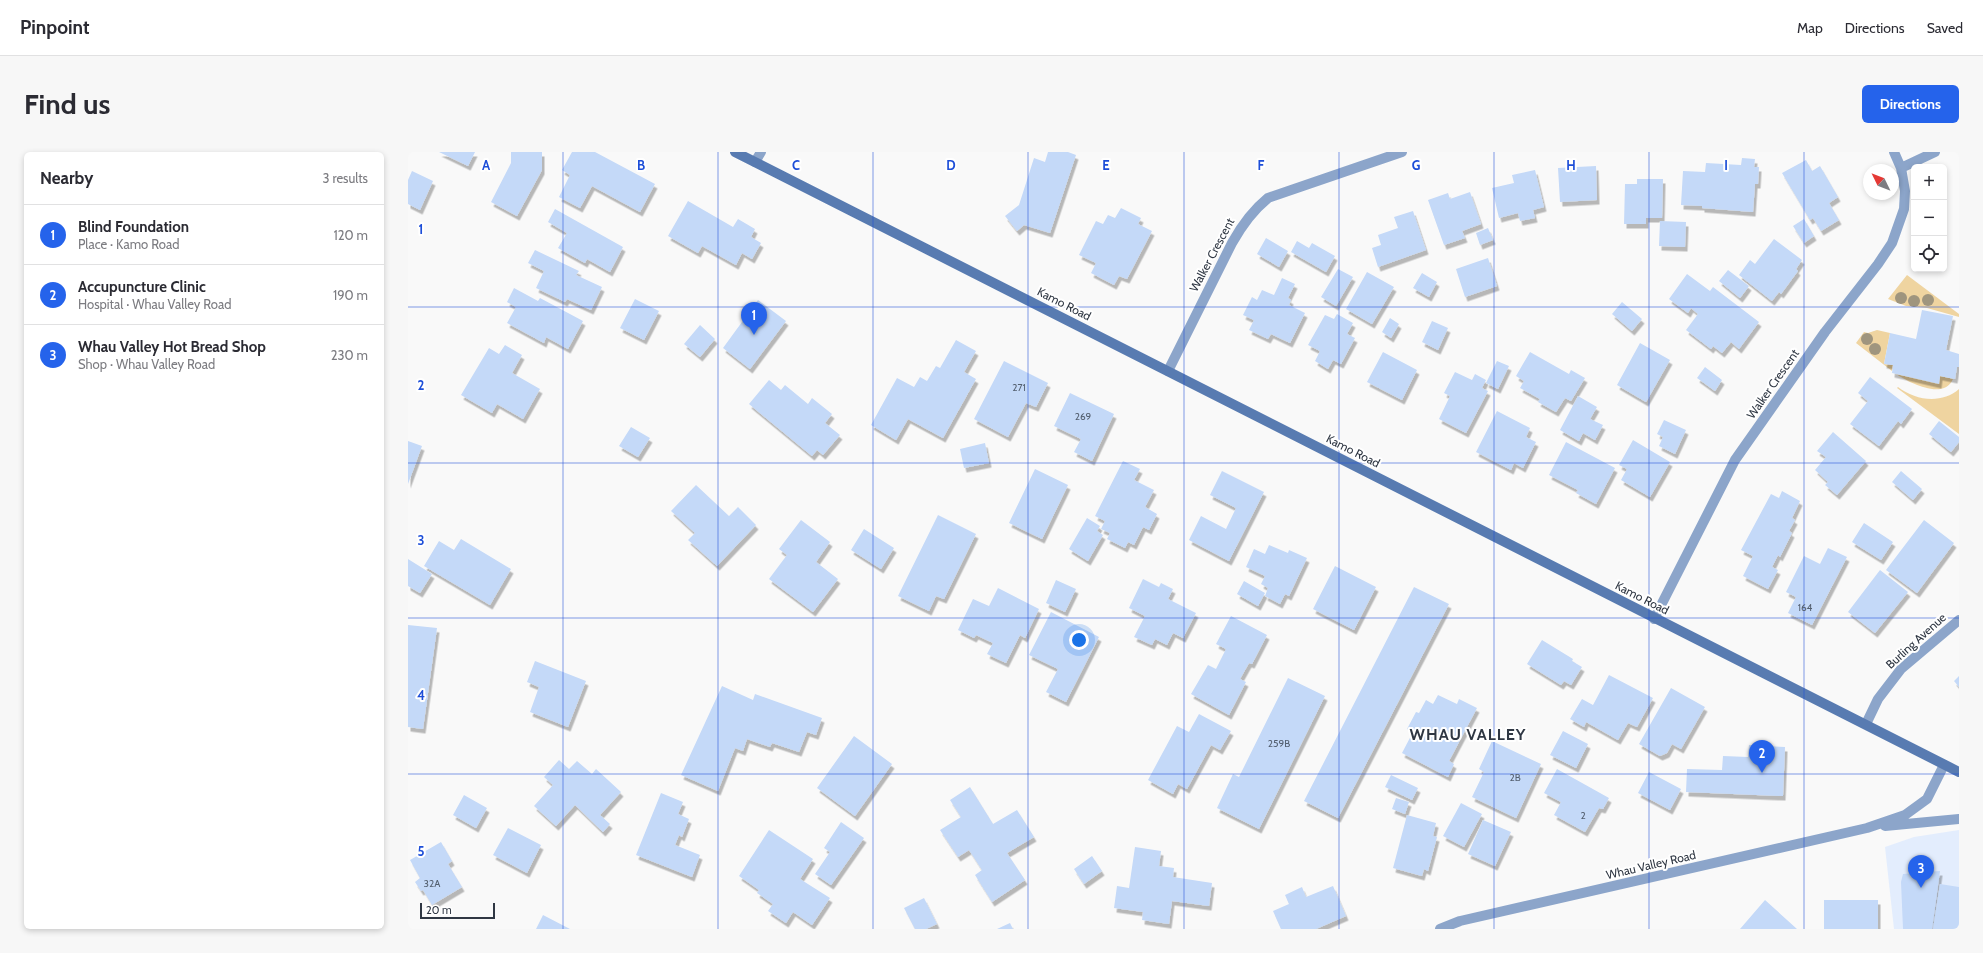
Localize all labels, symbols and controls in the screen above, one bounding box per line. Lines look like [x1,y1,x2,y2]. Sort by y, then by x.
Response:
text: Pinpoint [20,16,89,39]
text: Map [1797,19,1823,37]
text: Directions [1845,19,1905,37]
text: Saved [1927,19,1963,37]
button: Directions [1862,85,1959,123]
text: Find us [24,87,110,121]
text: A [482,157,491,173]
text: B [637,157,645,173]
text: C [792,157,800,173]
text: D [946,157,956,173]
text: E [1102,157,1110,173]
text: F [1258,157,1265,173]
text: G [1412,157,1421,173]
text: H [1566,157,1576,173]
text: I [1724,157,1728,173]
north arrow [1863,164,1899,200]
map controls [1911,164,1947,272]
button: + [1911,164,1947,200]
text: Nearby [40,168,93,188]
text: 3 results [322,170,368,186]
button: − [1911,200,1947,236]
street label: Walker Crescent [1186,215,1237,294]
text: Blind Foundation [78,218,189,236]
text: 1 [419,221,423,237]
text: 1 [51,227,55,243]
text: 120 m [334,227,368,243]
text: Place · Kamo Road [78,236,179,252]
button: locate [1911,236,1947,272]
text: Accupuncture Clinic [78,278,206,296]
street label: Kamo Road [1035,284,1094,323]
text: 2 [50,287,56,303]
text: 190 m [333,287,368,303]
text: Hospital · Whau Valley Road [78,296,231,312]
pin: 1 [741,302,767,335]
text: Whau Valley Hot Bread Shop [78,338,266,356]
street label: Walker Crescent [1743,346,1802,421]
text: 3 [49,347,57,363]
text: 230 m [331,347,368,363]
text: Shop · Whau Valley Road [78,356,215,372]
text: 2 [418,377,425,393]
house number: 271 [1012,381,1026,394]
house number: 269 [1075,410,1092,423]
street label: Kamo Road [1324,431,1383,470]
text: 3 [417,532,425,548]
street label: Kamo Road [1613,578,1672,617]
house number: 164 [1798,601,1813,614]
street label: Burling Avenue [1882,610,1949,672]
your location [1069,630,1089,650]
text: 4 [417,687,425,703]
district label: WHAU VALLEY [1410,725,1526,744]
house number: 259B [1268,737,1290,750]
pin: 2 [1749,740,1775,773]
house number: 2B [1509,771,1521,784]
house number: 2 [1580,809,1586,822]
text: 5 [418,843,425,859]
street label: Whau Valley Road [1605,847,1697,882]
pin: 3 [1908,855,1934,888]
house number: 32A [424,877,441,890]
scale bar [420,901,495,920]
text: 20 m [426,903,452,917]

